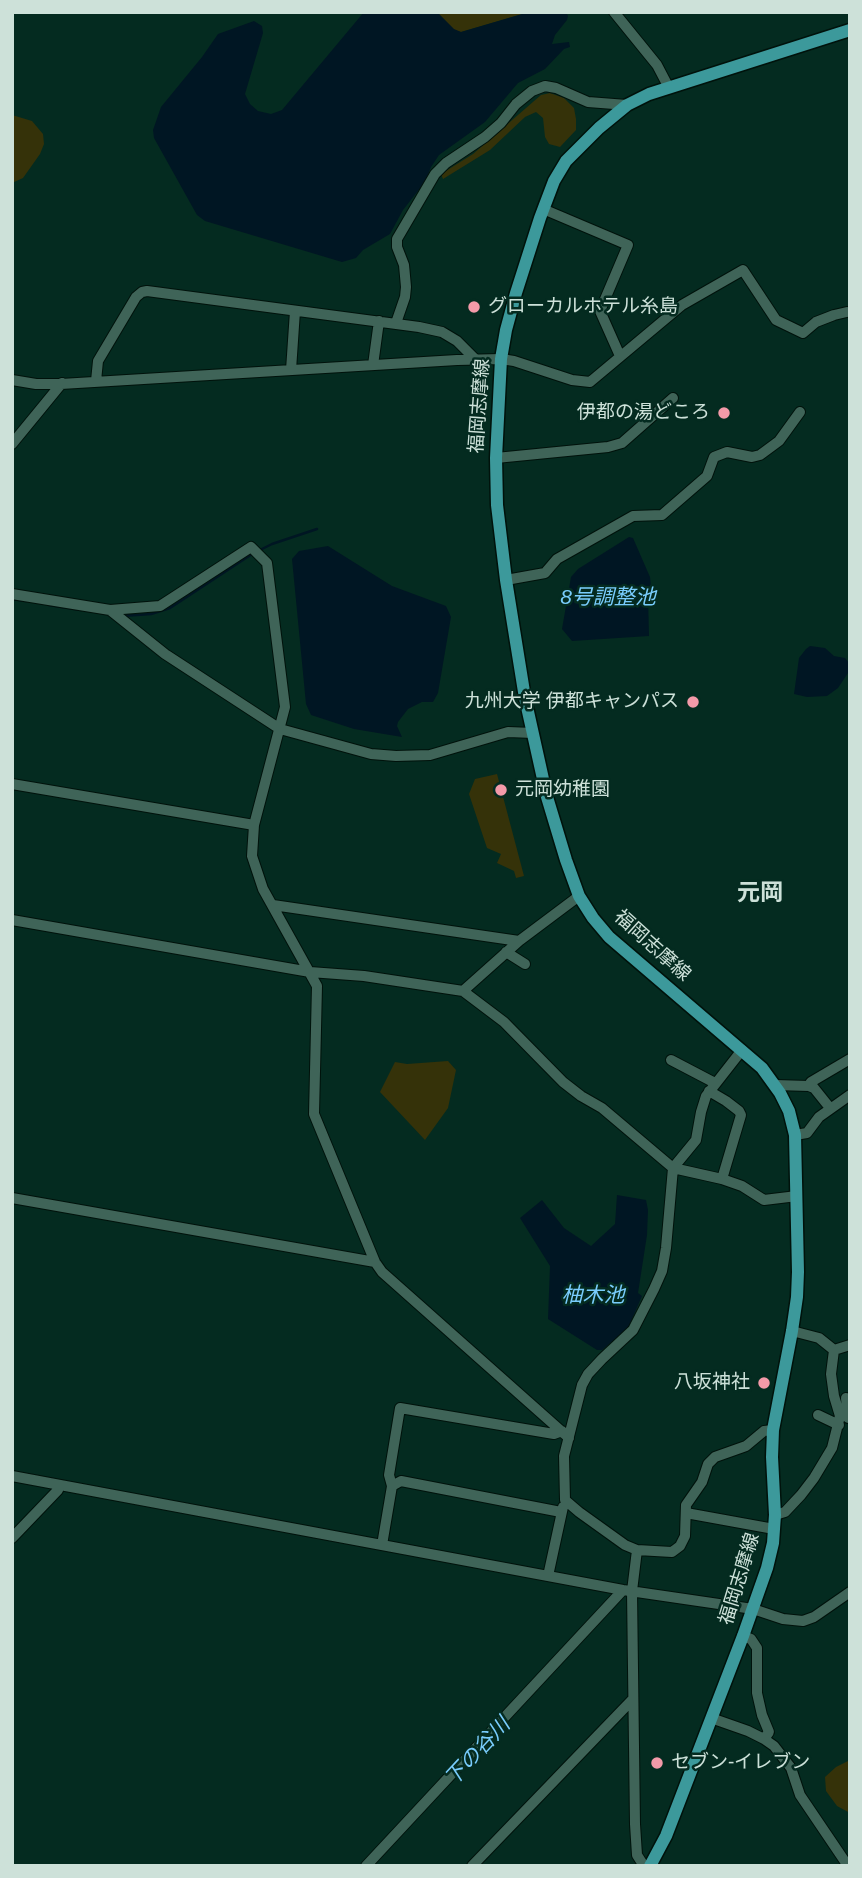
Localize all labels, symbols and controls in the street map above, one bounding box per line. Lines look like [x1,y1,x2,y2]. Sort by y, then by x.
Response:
place label: グローカルホテル糸島 [488,296,678,318]
marker: グローカルホテル糸島 [466,299,482,315]
street label: 福岡志摩線 [465,358,495,454]
place label: 伊都の湯どころ [577,402,710,424]
marker: 伊都の湯どころ [716,405,732,421]
water label: 8号調整池 [560,585,656,611]
place label: 九州大学 伊都キャンパス [465,691,679,713]
marker: 九州大学 伊都キャンパス [685,694,701,710]
place label: 元岡幼稚園 [515,779,610,801]
marker: 元岡幼稚園 [493,782,509,798]
district label: 元岡 [737,880,783,908]
street label: 福岡志摩線 [609,906,695,986]
water label: 柚木池 [562,1283,624,1309]
place label: 八坂神社 [674,1372,750,1394]
marker: 八坂神社 [756,1375,772,1391]
street label: 福岡志摩線 [715,1530,765,1628]
water label: 下の谷川 [440,1713,516,1791]
place label: セブン-イレブン [671,1752,810,1774]
marker: セブン-イレブン [649,1755,665,1771]

